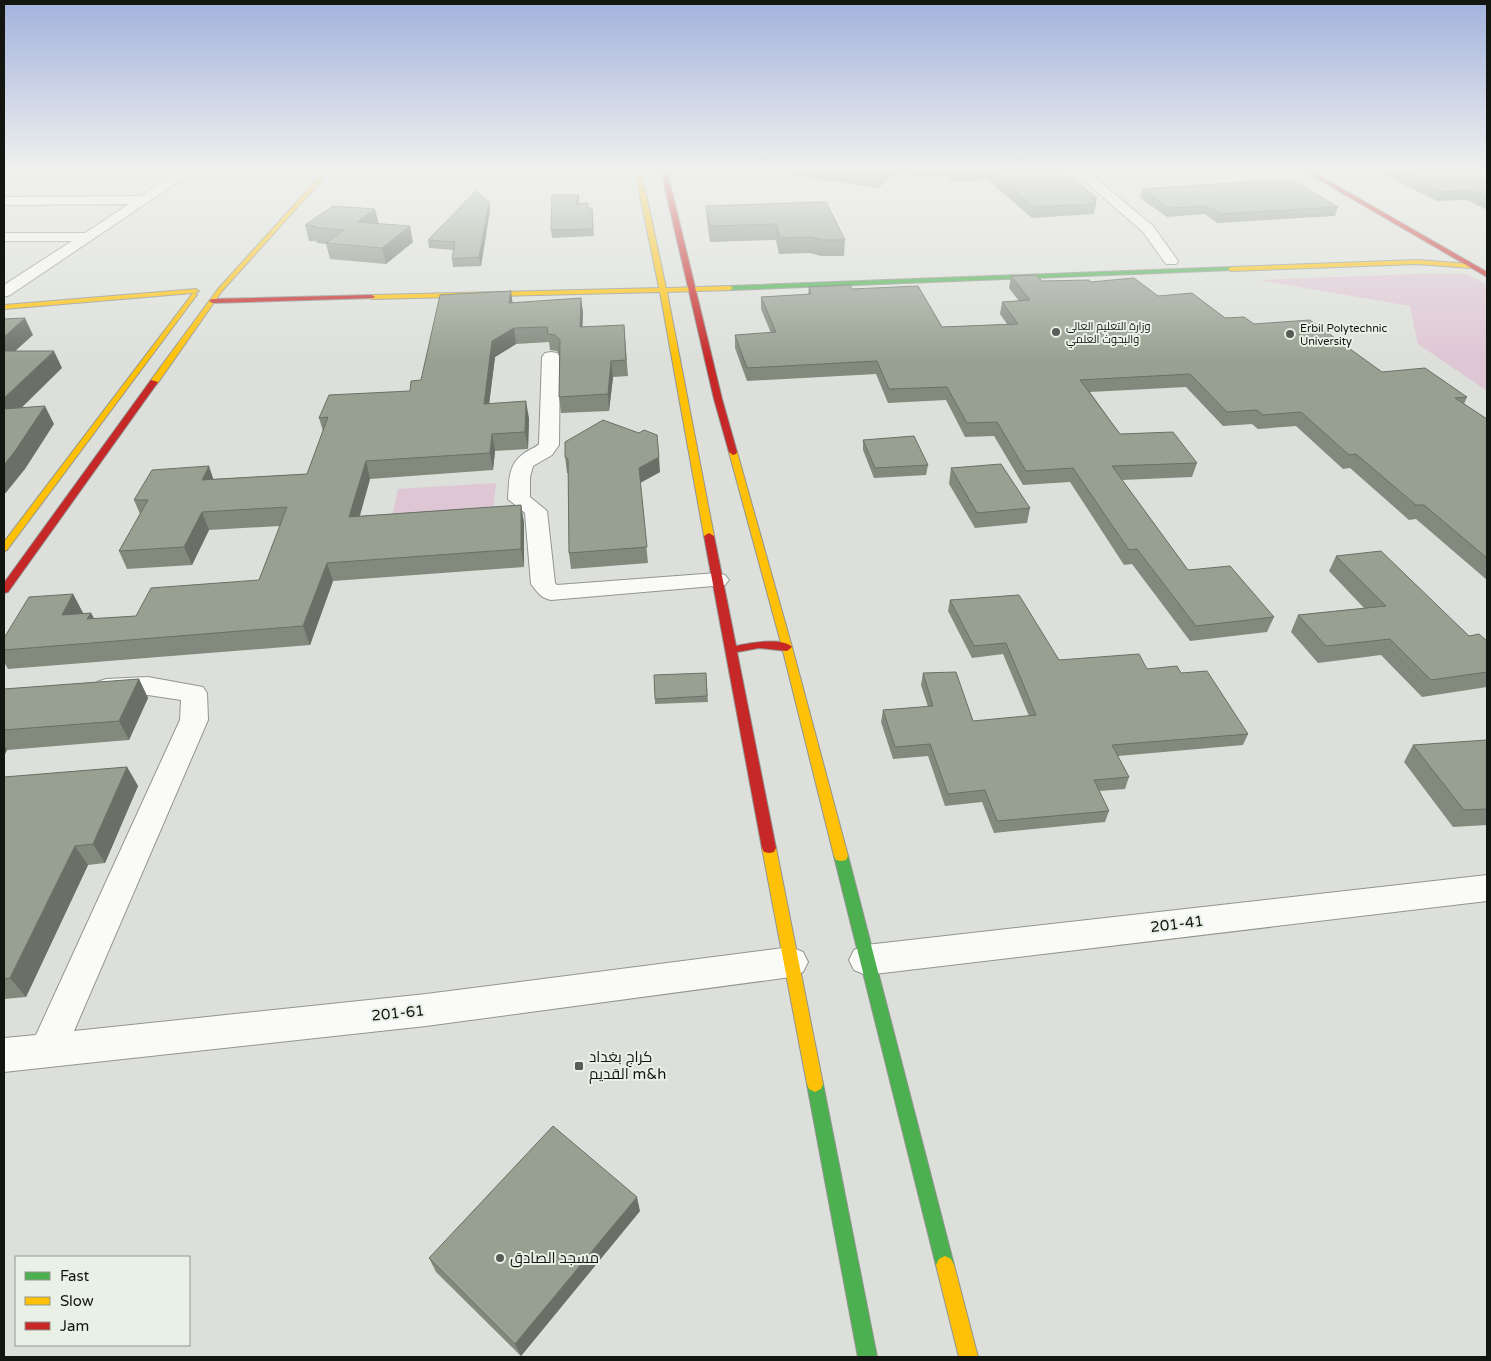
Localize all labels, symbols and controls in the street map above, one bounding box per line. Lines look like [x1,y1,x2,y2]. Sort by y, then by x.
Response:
place label: وزارة التعليم العالى والبحوث العلمي [1066,320,1150,348]
place label: Erbil Polytechnic University [1300,322,1388,348]
marker: وزارة التعليم العالى والبحوث العلمي [1050,326,1062,338]
marker: Erbil Polytechnic University [1284,328,1296,340]
street label: 201-41 [1149,912,1205,936]
street label: 201-61 [371,1001,425,1025]
place label: كراج بغداد القديم m&h [589,1048,666,1084]
marker: كراج بغداد القديم m&h [573,1060,585,1072]
place label: مسجد الصادق [510,1249,599,1268]
marker: مسجد الصادق [494,1252,506,1264]
legend [15,1256,190,1346]
text: Fast [60,1267,90,1285]
text: Slow [60,1292,94,1310]
text: Jam [60,1317,89,1335]

